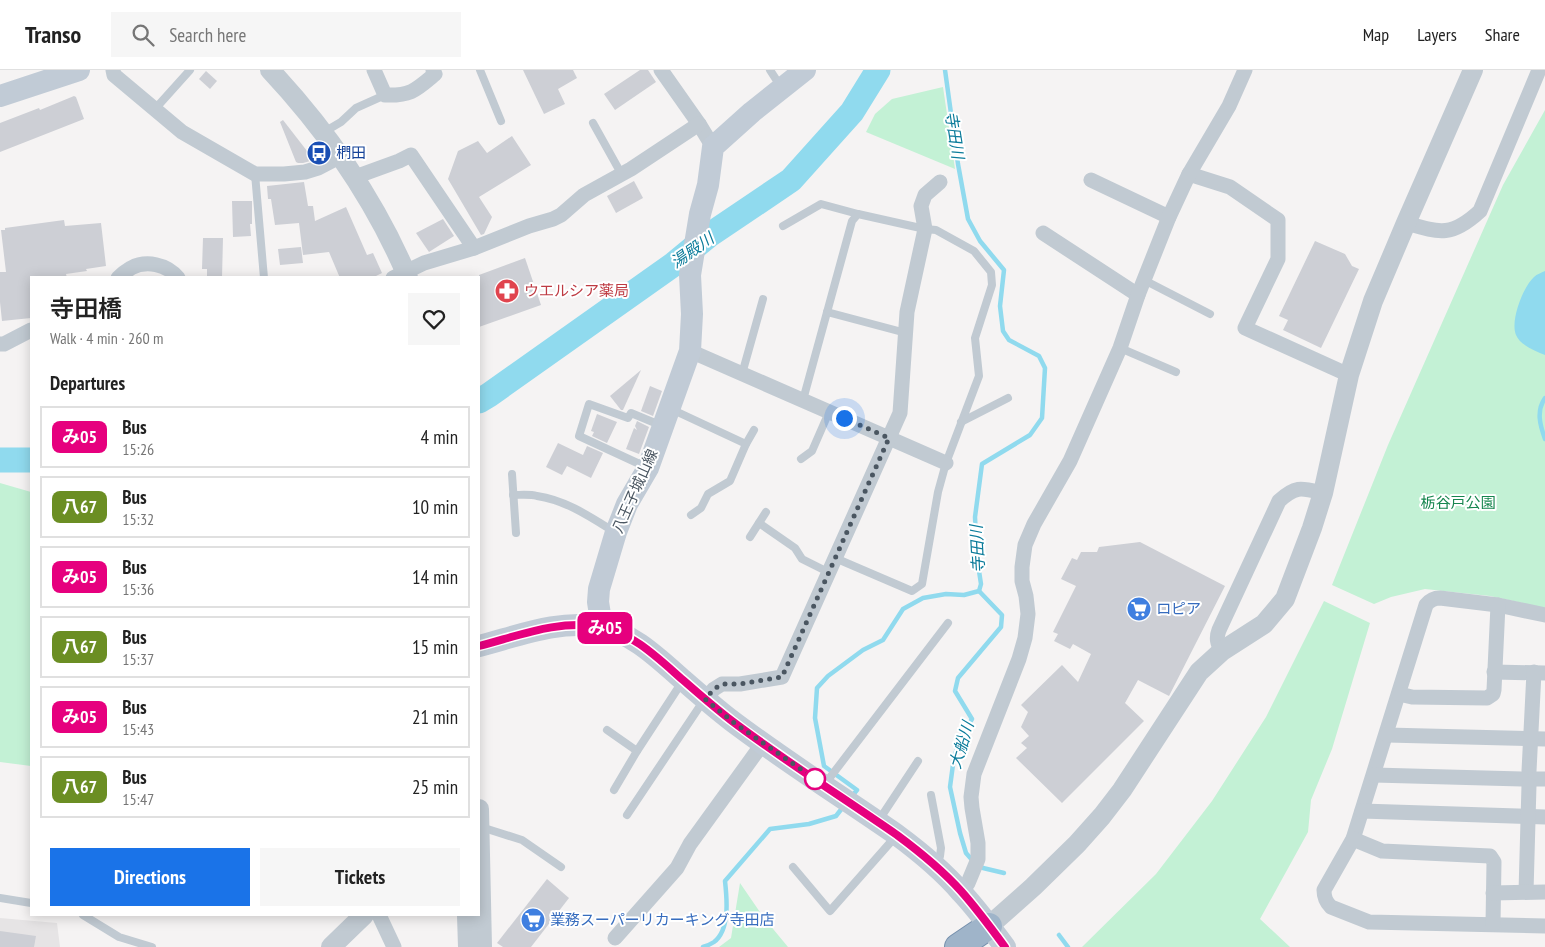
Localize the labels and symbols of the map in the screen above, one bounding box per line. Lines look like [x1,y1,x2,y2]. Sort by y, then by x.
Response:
water label: 寺田川 [941,110,969,162]
bus stop icon: 椚田 [306,140,332,166]
place label: 椚田 [336,143,366,162]
water label: 湯殿川 [667,227,719,272]
pharmacy icon: ウエルシア薬局 [494,278,520,304]
place label: ウエルシア薬局 [524,281,629,300]
your location [832,406,857,431]
street label: 八王子城山線 [608,446,662,536]
park label: 栃谷戸公園 [1420,493,1496,512]
water label: 寺田川 [966,523,988,573]
supermarket icon: ロピア [1126,596,1152,622]
place label: ロピア [1156,599,1201,618]
line badge: み05 [576,612,634,644]
water label: 大船川 [944,717,978,771]
unlabelled marker [804,768,826,790]
supermarket icon: 業務スーパーリカーキング寺田店 [520,907,546,933]
place label: 業務スーパーリカーキング寺田店 [550,910,774,929]

